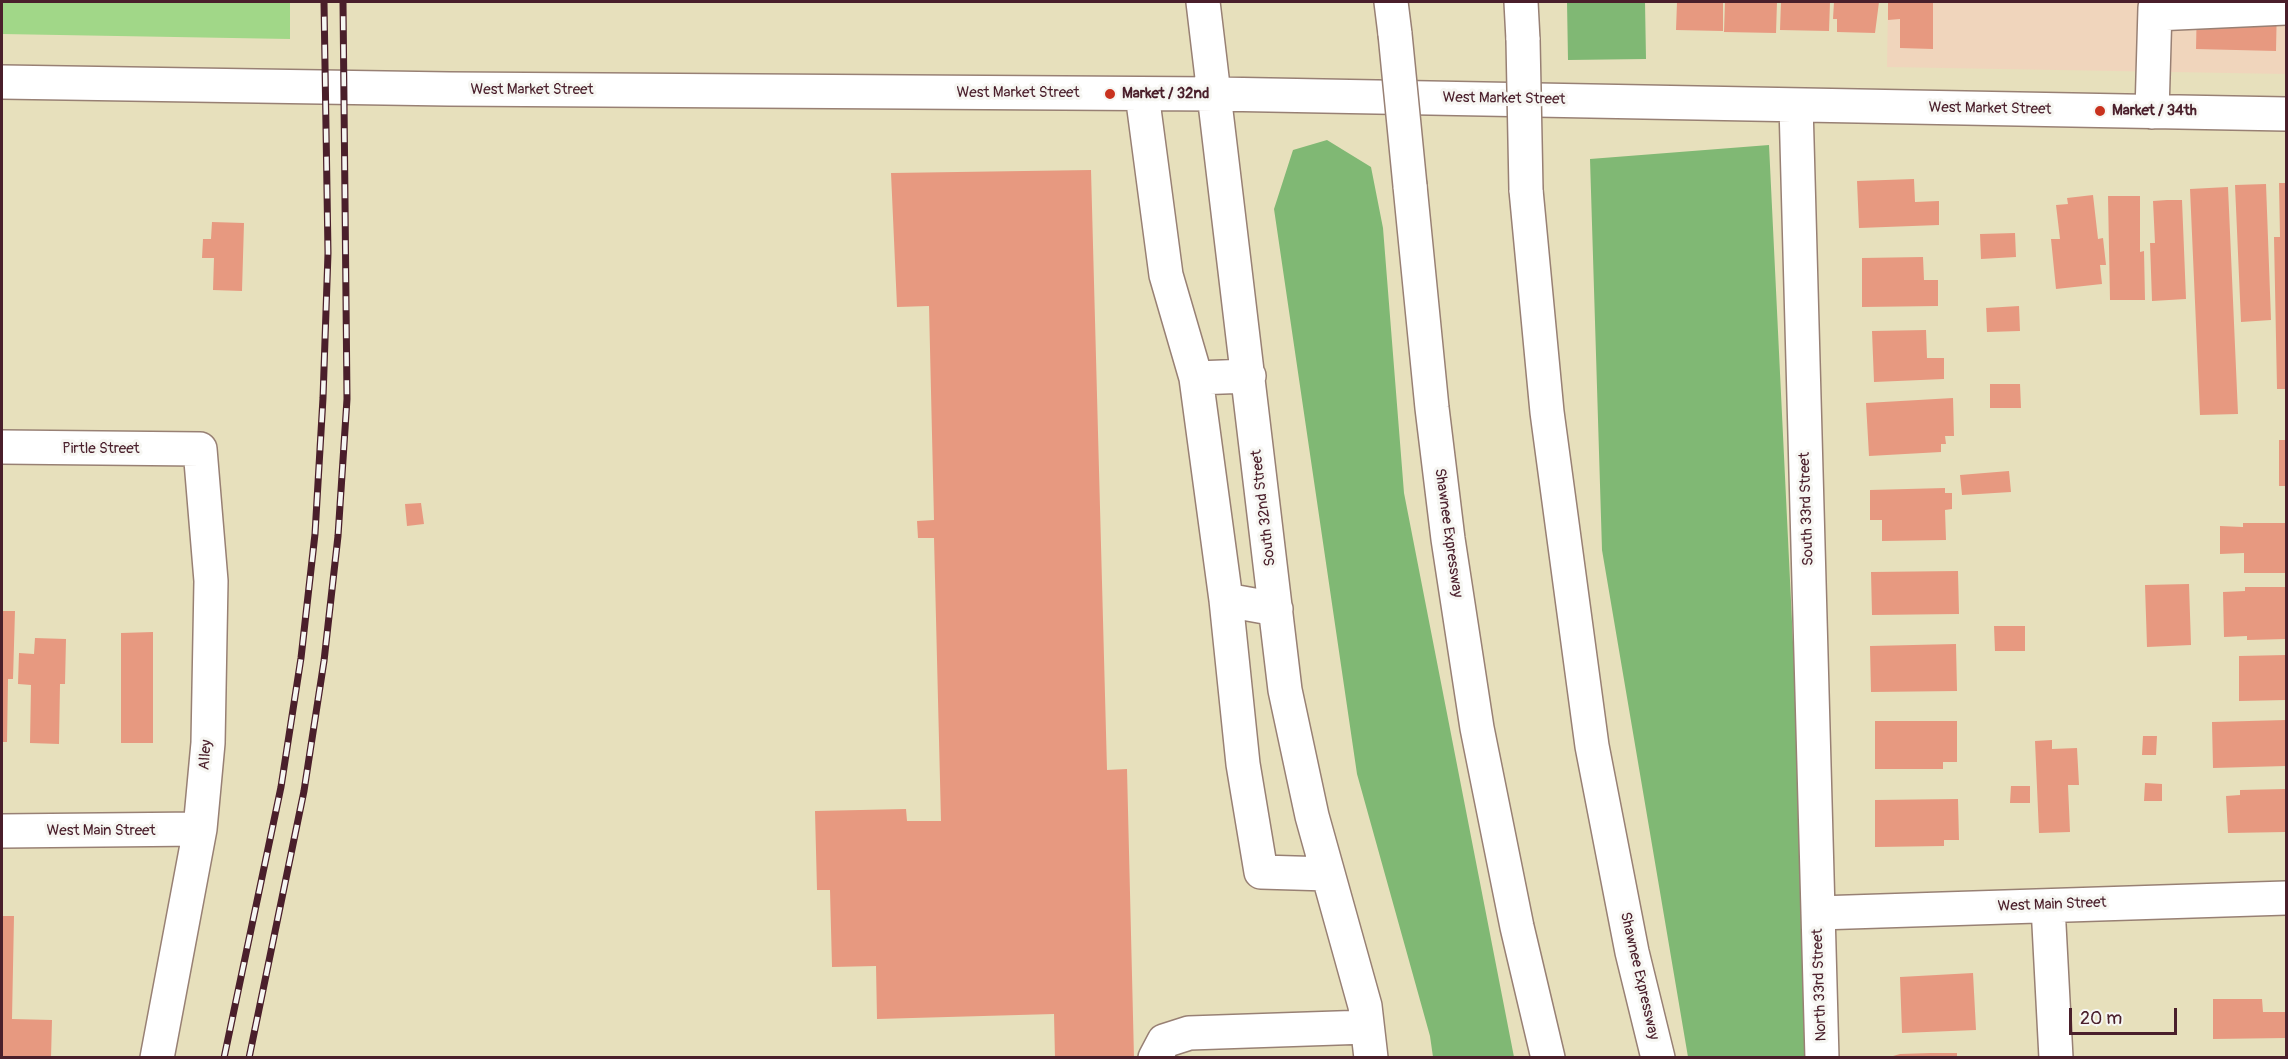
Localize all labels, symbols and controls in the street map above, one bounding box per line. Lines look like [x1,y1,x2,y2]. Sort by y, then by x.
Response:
street label: West Market Street [471,81,593,99]
street label: West Market Street [957,84,1079,102]
place label: Market / 32nd [1122,85,1209,103]
marker: Market / 32nd [1103,87,1117,101]
street label: West Market Street [1442,89,1566,109]
street label: West Market Street [1928,99,2052,119]
place label: Market / 34th [2112,102,2197,120]
marker: Market / 34th [2093,104,2107,118]
street label: Pirtle Street [62,440,140,458]
street label: South 32nd Street [1248,449,1280,567]
street label: South 33rd Street [1796,452,1818,566]
street label: Shawnee Expressway [1430,467,1466,599]
street label: Alley [196,739,216,771]
street label: West Main Street [47,822,155,840]
street label: West Main Street [1997,894,2107,916]
street label: Shawnee Expressway [1616,910,1662,1042]
street label: North 33rd Street [1809,928,1831,1042]
scale bar [2072,996,2180,1034]
text: 20 m [2080,1007,2122,1030]

